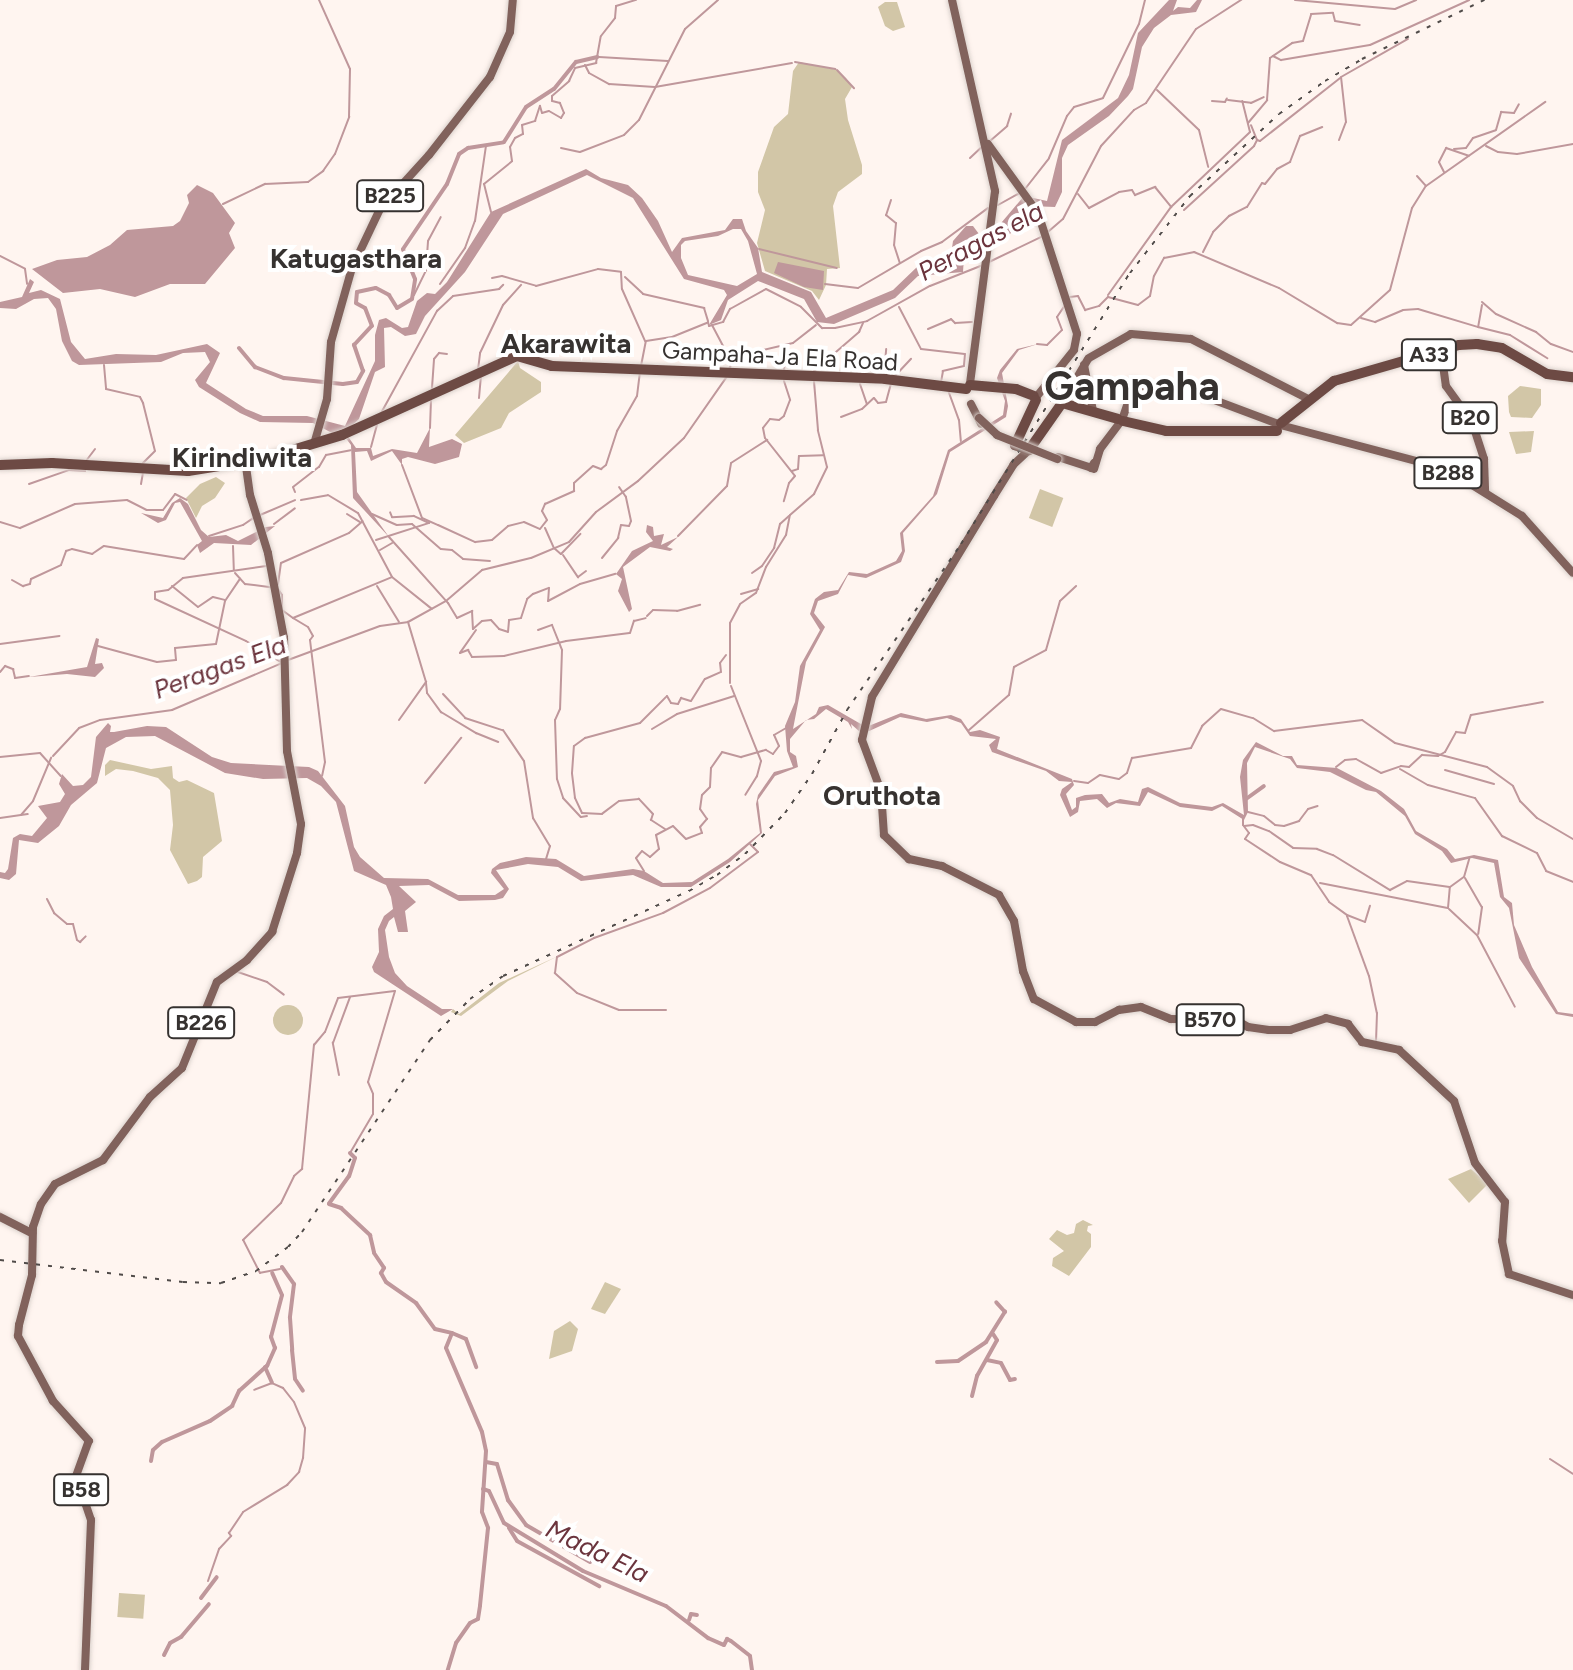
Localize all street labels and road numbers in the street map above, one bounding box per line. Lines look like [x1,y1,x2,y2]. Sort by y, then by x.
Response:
road number: B225 [356,178,424,214]
street label: Gampaha-Ja Ela Road [661,335,899,377]
road number: A33 [1399,337,1459,373]
road number: B20 [1440,400,1500,436]
road number: B288 [1412,455,1484,491]
road number: B570 [1174,1002,1246,1038]
road number: B226 [167,1005,235,1041]
road number: B58 [53,1472,109,1508]

